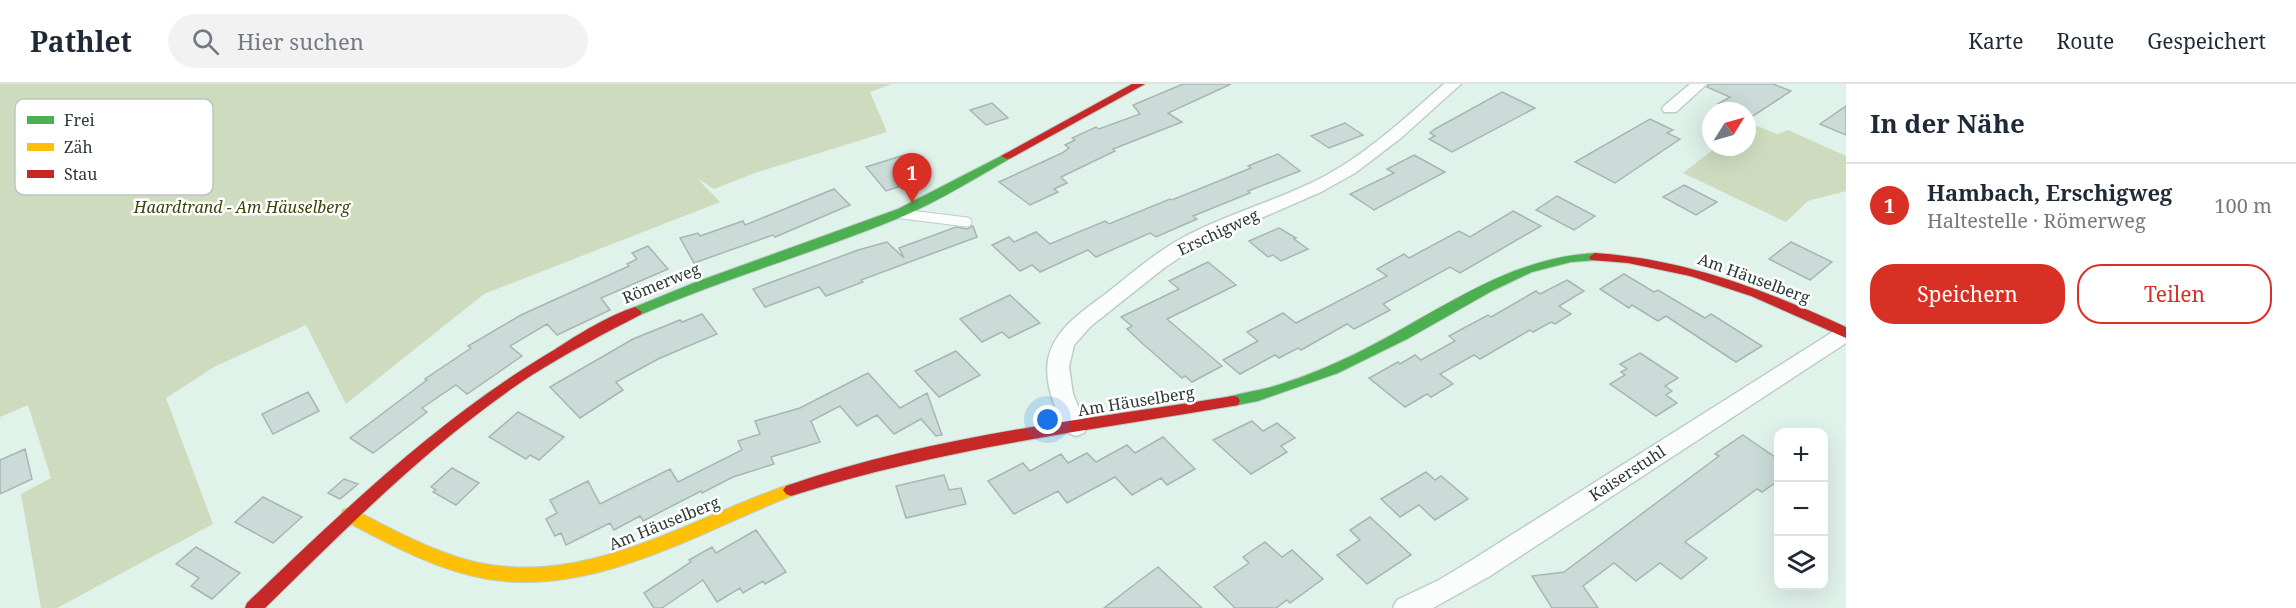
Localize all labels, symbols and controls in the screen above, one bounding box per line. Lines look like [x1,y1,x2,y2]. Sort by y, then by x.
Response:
search box [168,14,588,68]
text: Pathlet [30,22,132,60]
icon: search [189,25,222,58]
text: Hier suchen [237,26,364,56]
text: Karte [1968,27,2023,55]
text: Route [2056,27,2114,55]
text: Gespeichert [2147,27,2266,55]
legend [15,99,213,195]
north arrow [1702,102,1756,156]
text: In der Nähe [1870,105,2025,141]
text: Frei [64,109,95,131]
text: Zäh [64,136,93,158]
pin: 1 [892,154,932,203]
text: Stau [64,163,98,185]
text: Hambach, Erschigweg [1927,177,2172,207]
text: 1 [1884,192,1895,219]
text: 100 m [2214,192,2272,219]
park label: Haardtrand - Am Häuselberg [133,196,351,218]
street label: Erschigweg [1174,203,1263,260]
text: Haltestelle · Römerweg [1927,207,2146,234]
street label: Am Häuselberg [1695,248,1813,309]
street label: Römerweg [619,257,703,309]
button: Speichern [1870,264,2065,324]
button: Teilen [2077,264,2272,324]
street label: Am Häuselberg [1076,381,1196,421]
your location [1033,405,1062,434]
map controls [1774,428,1828,590]
button: + [1774,428,1828,482]
street label: Kaiserstuhl [1585,440,1669,506]
button: − [1774,482,1828,536]
street label: Am Häuselberg [605,491,723,555]
button: layers [1774,536,1828,590]

